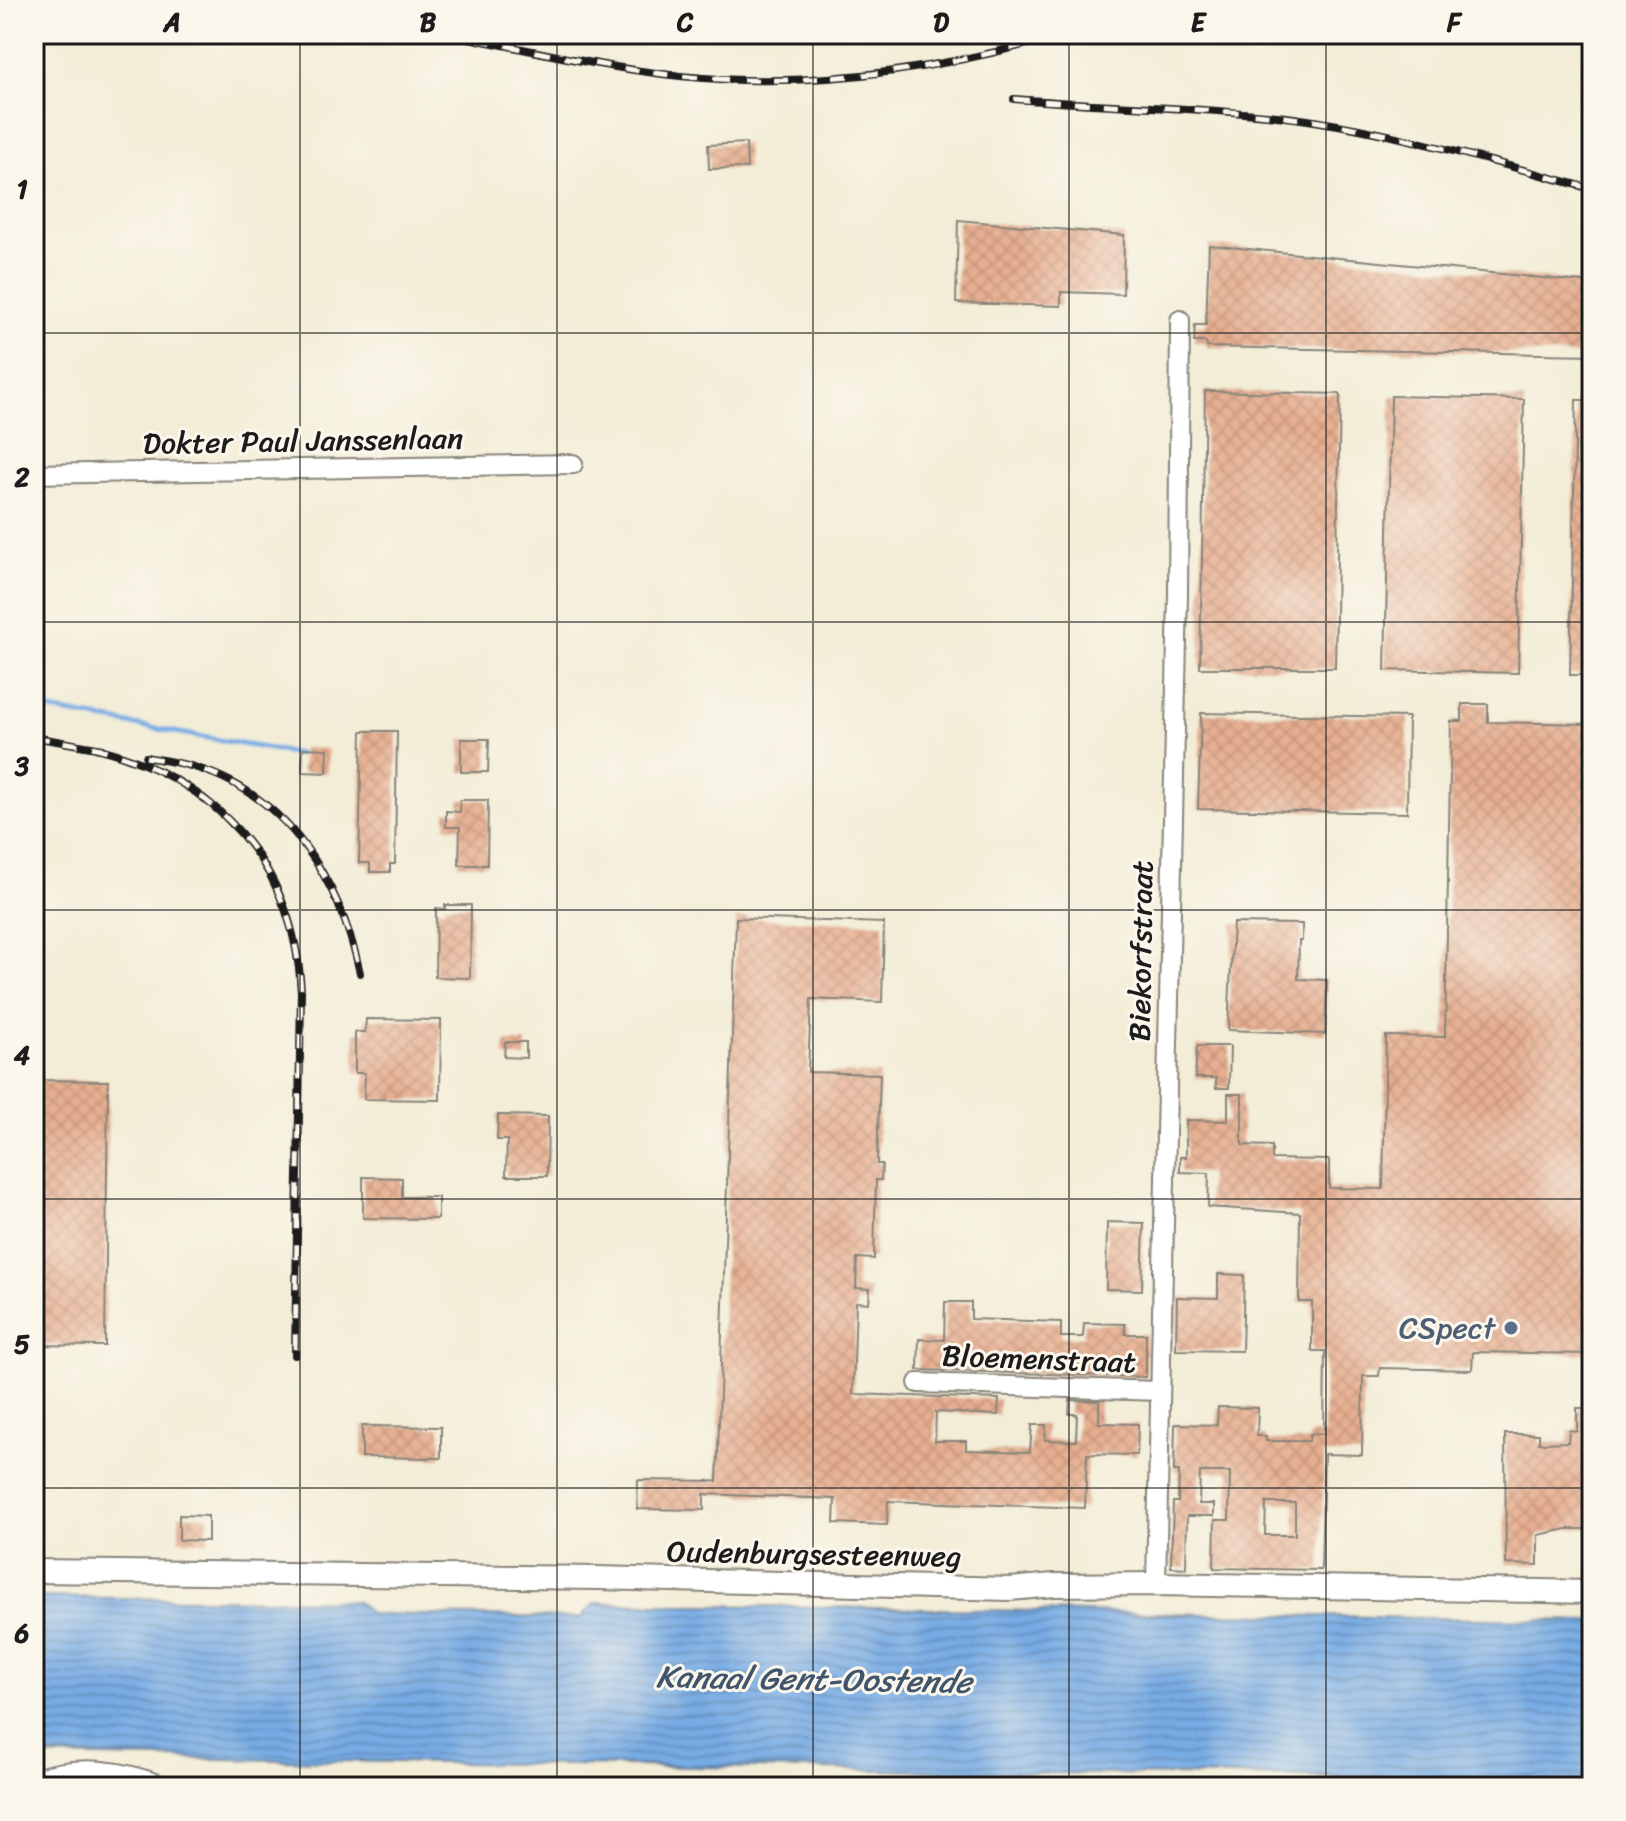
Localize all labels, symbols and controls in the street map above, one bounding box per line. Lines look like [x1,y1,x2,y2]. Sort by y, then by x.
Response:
text: A [162,0,181,45]
text: B [420,0,437,45]
text: C [676,0,694,45]
text: D [933,0,949,45]
text: E [1191,0,1208,45]
text: F [1446,0,1463,45]
text: 1 [16,166,28,212]
street label: Dokter Paul Janssenlaan [142,411,464,471]
text: 2 [13,454,30,500]
text: 3 [14,743,30,789]
street label: Biekorfstraat [1112,860,1170,1042]
text: 4 [14,1032,30,1078]
place label: CSpect [1399,1301,1497,1355]
marker: CSpect [1502,1319,1520,1337]
text: 5 [14,1321,30,1367]
street label: Bloemenstraat [941,1329,1137,1389]
street label: Oudenburgsesteenweg [666,1524,962,1584]
text: 6 [14,1610,30,1656]
water label: Kanaal Gent-Oostende [656,1648,976,1711]

